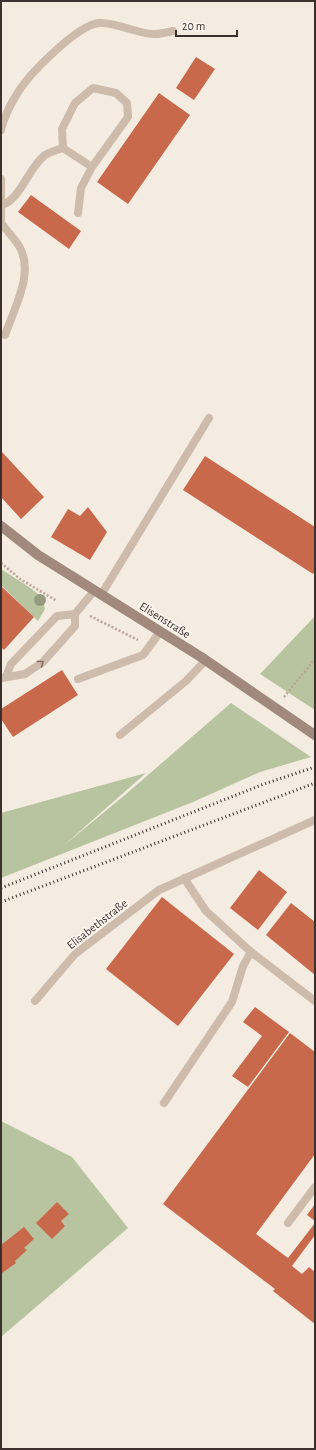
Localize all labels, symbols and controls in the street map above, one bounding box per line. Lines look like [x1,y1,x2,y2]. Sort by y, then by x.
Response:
scale bar [176,12,237,38]
text: 20 m [182,20,205,32]
street label: Elisenstraße [137,600,193,640]
one-way arrow [36,661,43,668]
street label: Elisabethstraße [64,897,130,951]

